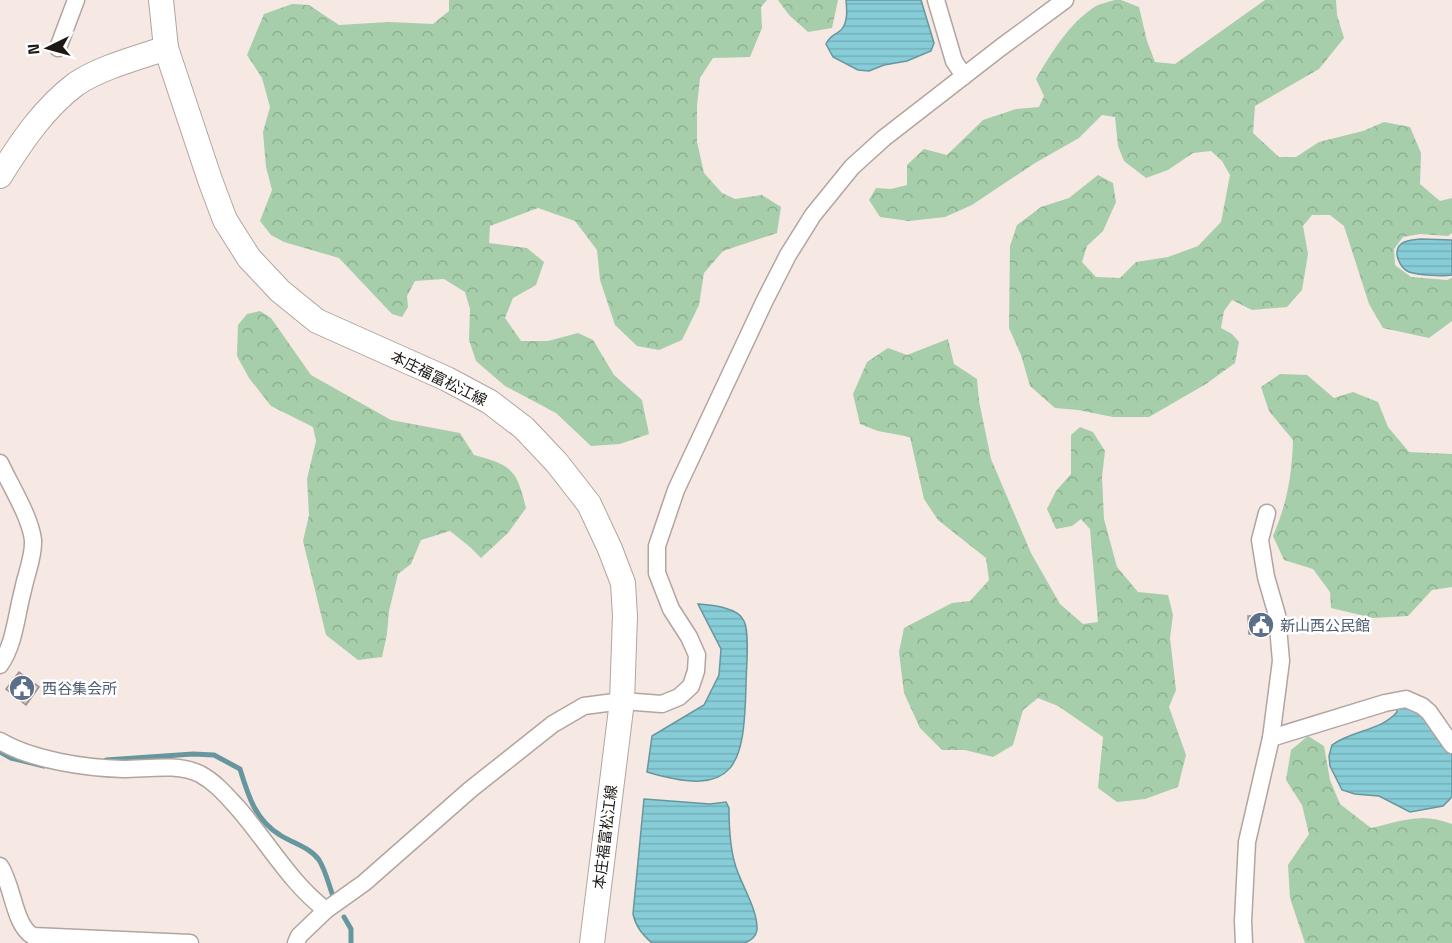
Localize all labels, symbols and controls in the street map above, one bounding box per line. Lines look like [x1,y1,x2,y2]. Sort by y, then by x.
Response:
north arrow [18,18,78,78]
text: N [21,43,45,56]
street label: 本庄福富松江線 [387,345,491,411]
public building icon: 新山西公民館 [1246,610,1276,640]
place label: 新山西公民館 [1280,614,1370,637]
public building icon: 西谷集会所 [7,673,37,703]
place label: 西谷集会所 [42,677,117,700]
street label: 本庄福富松江線 [587,783,623,891]

